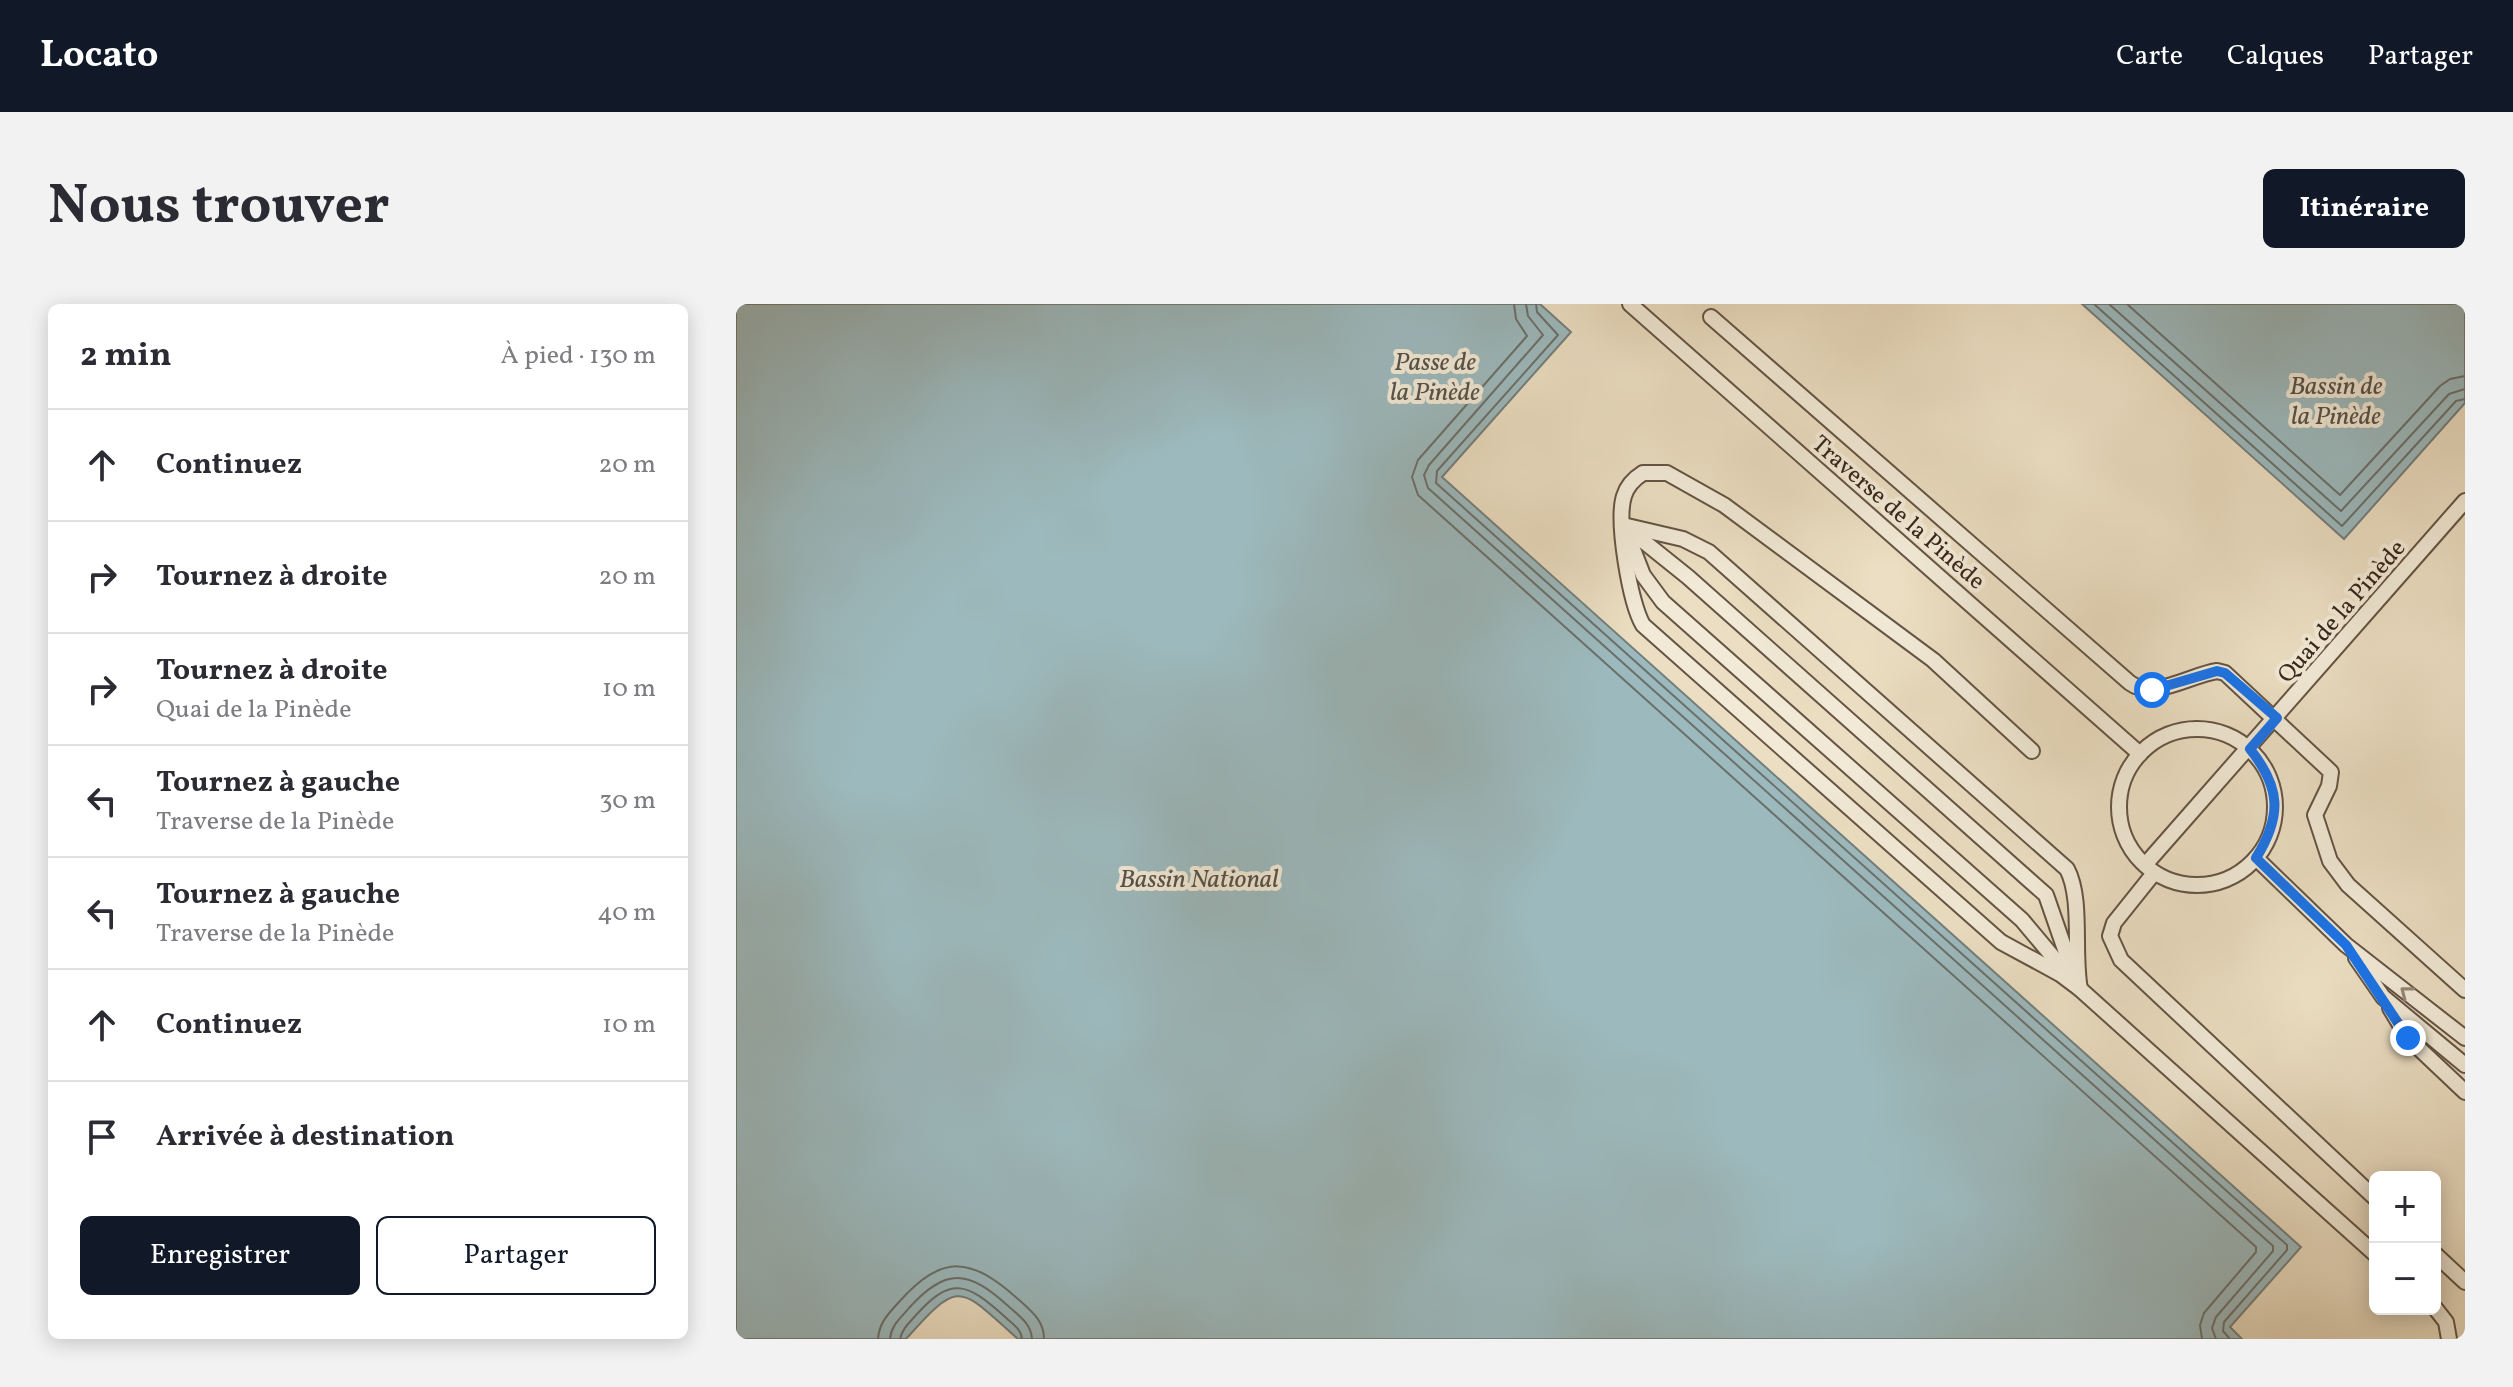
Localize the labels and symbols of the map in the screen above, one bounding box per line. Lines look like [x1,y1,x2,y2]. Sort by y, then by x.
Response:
water label: Passe de la Pinède [1390,345,1480,411]
water label: Bassin de la Pinède [2289,369,2383,435]
street label: Traverse de la Pinède [1803,428,1992,599]
street label: Quai de la Pinède [2270,533,2415,692]
route start [2134,672,2170,708]
water label: Bassin National [1119,862,1279,898]
one-way arrow [2400,987,2415,1001]
route end [2390,1020,2426,1056]

